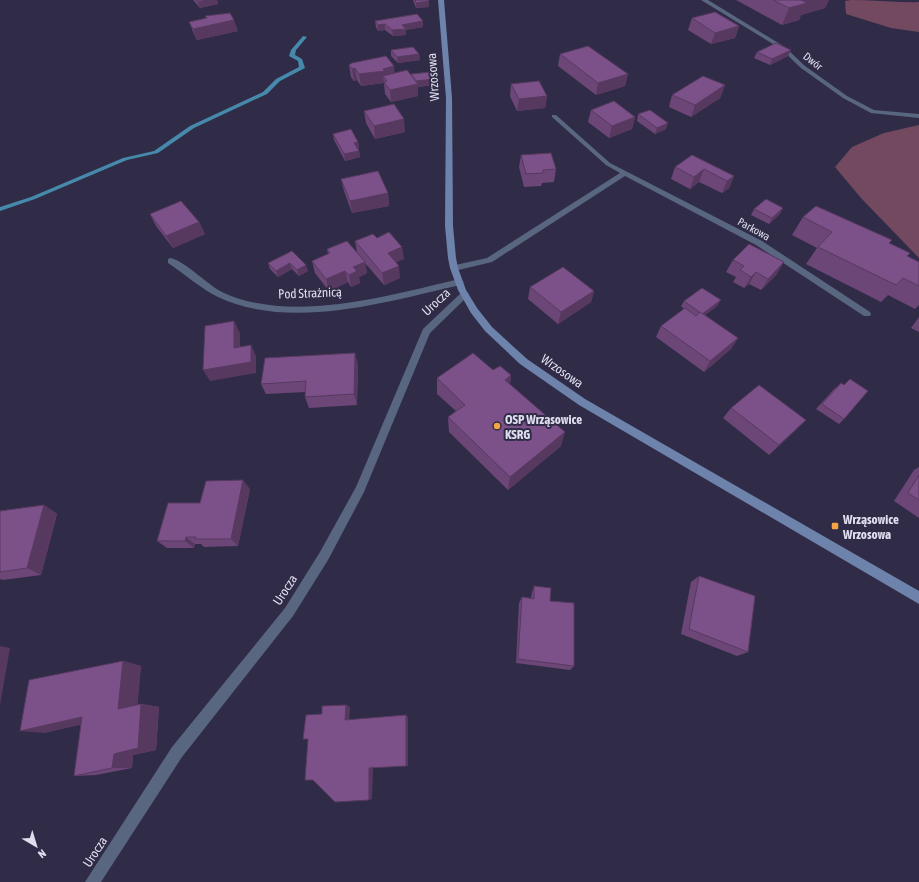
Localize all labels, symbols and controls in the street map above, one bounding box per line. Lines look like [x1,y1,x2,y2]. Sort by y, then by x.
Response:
street label: Dwór [801,50,826,73]
street label: Wrzosowa [424,52,442,102]
street label: Parkowa [736,215,772,243]
street label: Pod Strażnicą [278,284,342,302]
street label: Urocza [419,285,453,319]
street label: Wrzosowa [538,351,586,391]
place label: OSP Wrząsowice KSRG [505,412,582,442]
marker: OSP Wrząsowice KSRG [492,421,502,431]
place label: Wrząsowice Wrzosowa [842,512,899,542]
marker: Wrząsowice Wrzosowa [830,521,840,531]
street label: Urocza [270,572,300,608]
north arrow [16,826,56,866]
street label: Urocza [80,834,110,870]
text: N [36,847,48,861]

